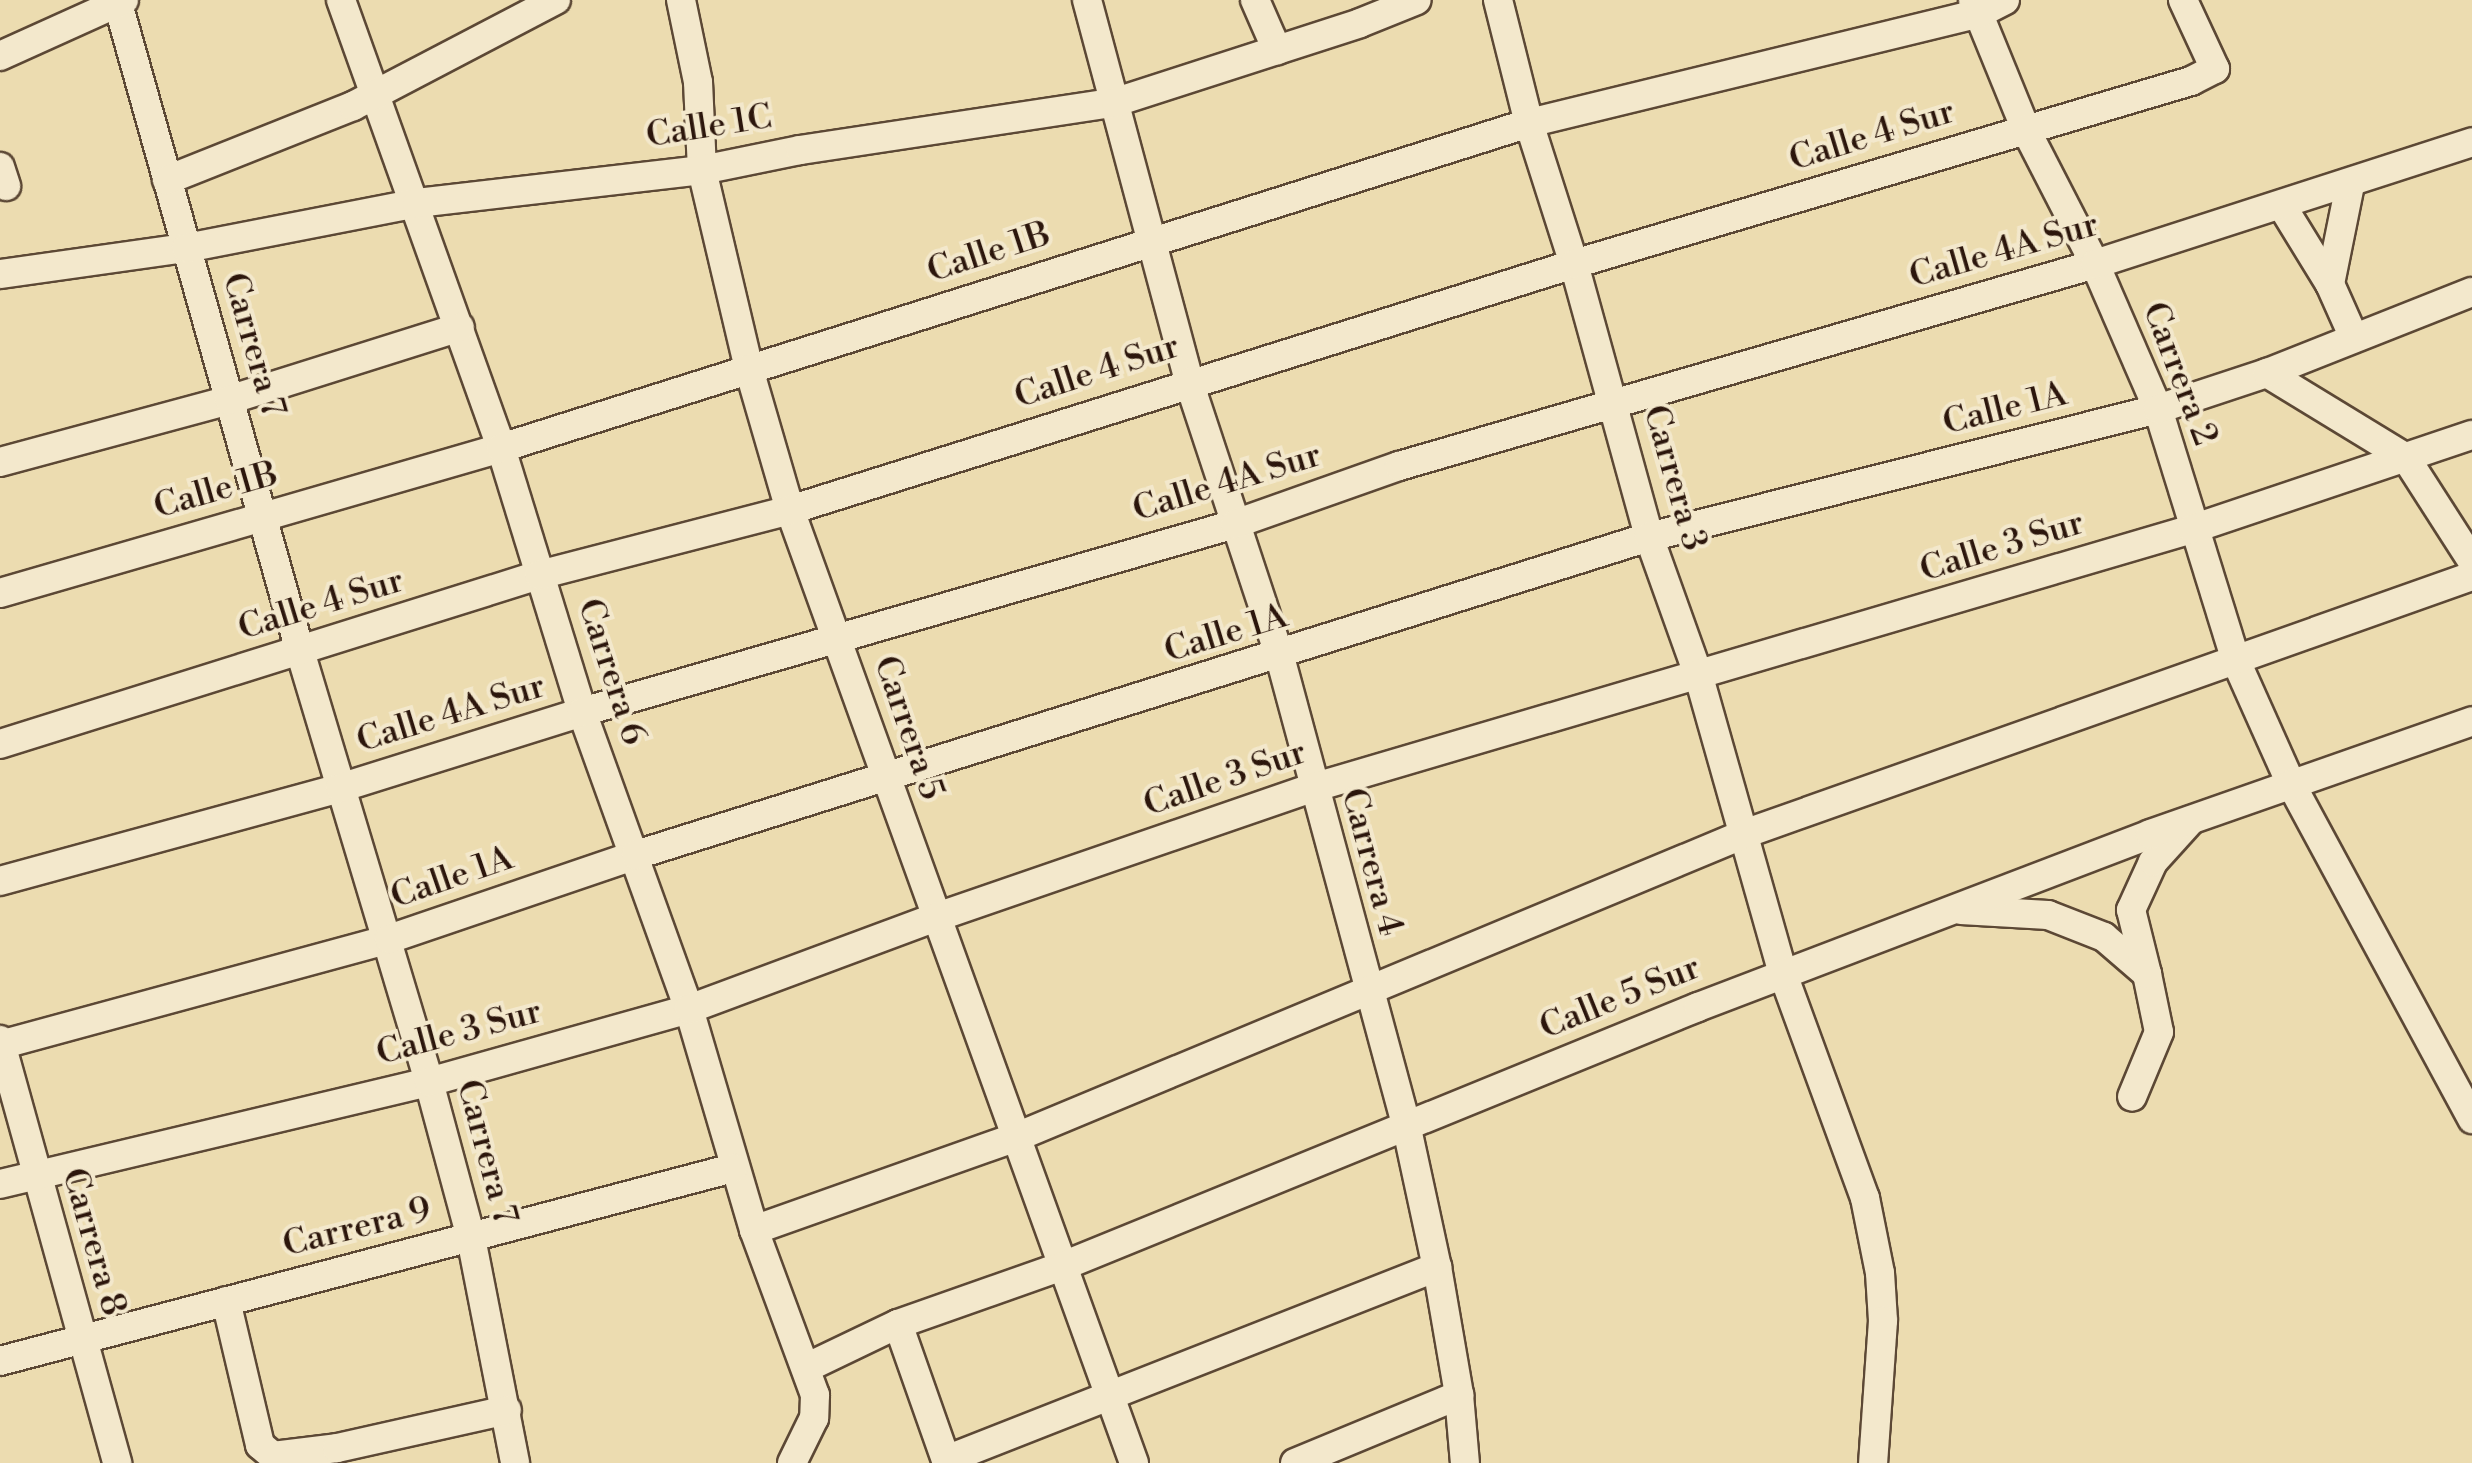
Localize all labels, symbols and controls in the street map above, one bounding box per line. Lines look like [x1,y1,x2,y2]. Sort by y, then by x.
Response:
street label: Calle 4 Sur [1784,91,1960,181]
street label: Calle 1C [643,96,775,158]
street label: Calle 4A Sur [1905,204,2103,298]
street label: Calle 1B [922,213,1056,293]
street label: Carrera 7 [212,268,294,422]
street label: Carrera 2 [2133,296,2225,452]
street label: Calle 4 Sur [1009,326,1185,418]
street label: Calle 1A [1939,373,2071,445]
street label: Carrera 3 [1633,400,1715,556]
street label: Calle 4A Sur [1128,434,1326,532]
street label: Calle 1B [149,453,283,529]
street label: Calle 3 Sur [1915,502,2089,592]
street label: Calle 4 Sur [233,560,409,650]
street label: Carrera 6 [568,594,654,750]
street label: Calle 1A [1159,595,1293,673]
street label: Carrera 5 [864,651,952,805]
street label: Calle 4A Sur [352,665,550,763]
street label: Calle 3 Sur [1138,732,1312,826]
street label: Carrera 4 [1331,784,1411,940]
street label: Calle 1A [385,838,519,918]
street label: Calle 5 Sur [1534,947,1706,1049]
street label: Calle 3 Sur [372,991,546,1075]
street label: Carrera 7 [447,1075,525,1229]
street label: Carrera 8 [52,1163,134,1321]
street label: Carrera 9 [279,1189,435,1267]

